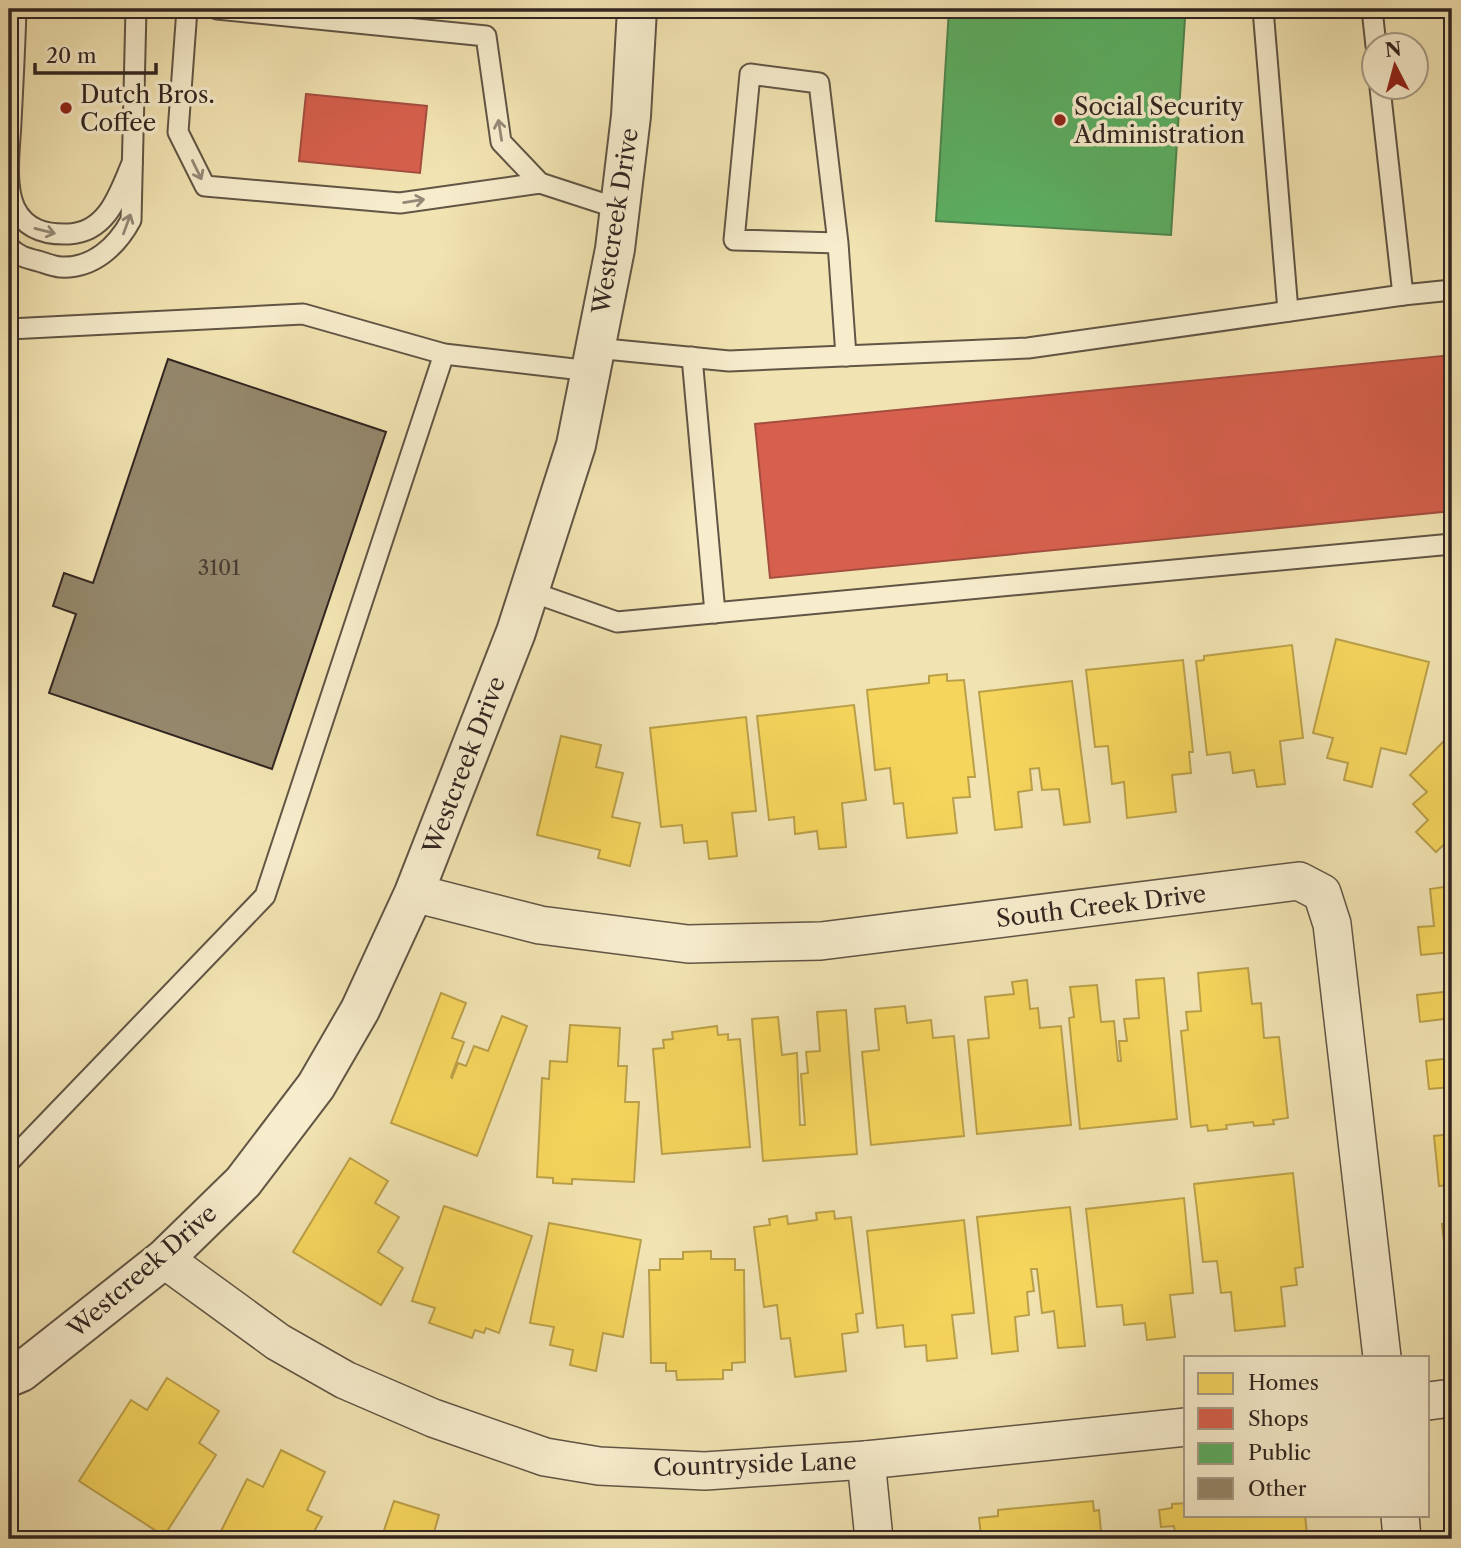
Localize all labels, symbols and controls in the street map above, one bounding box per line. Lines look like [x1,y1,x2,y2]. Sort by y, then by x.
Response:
scale bar [35,32,156,76]
north arrow [1360,32,1430,102]
text: N [1384,37,1403,62]
text: 20 m [46,43,97,68]
place label: Dutch Bros. Coffee [80,80,215,137]
place label: Social Security Administration [1073,92,1245,149]
marker: Dutch Bros. Coffee [58,100,74,116]
marker: Social Security Administration [1052,112,1068,128]
one-way arrow [493,119,506,142]
street label: Westcreek Drive [586,126,644,317]
one-way arrow [191,159,205,180]
one-way arrow [402,194,425,207]
one-way arrow [122,213,134,235]
one-way arrow [33,226,55,239]
house number: 3101 [198,555,240,580]
street label: Westcreek Drive [416,672,511,859]
street label: South Creek Drive [994,879,1208,933]
street label: Westcreek Drive [61,1198,222,1344]
legend [1184,1356,1430,1516]
text: Homes [1248,1370,1319,1395]
text: Shops [1248,1406,1309,1431]
text: Public [1248,1440,1311,1465]
street label: Countryside Lane [653,1446,857,1482]
text: Other [1248,1476,1307,1501]

